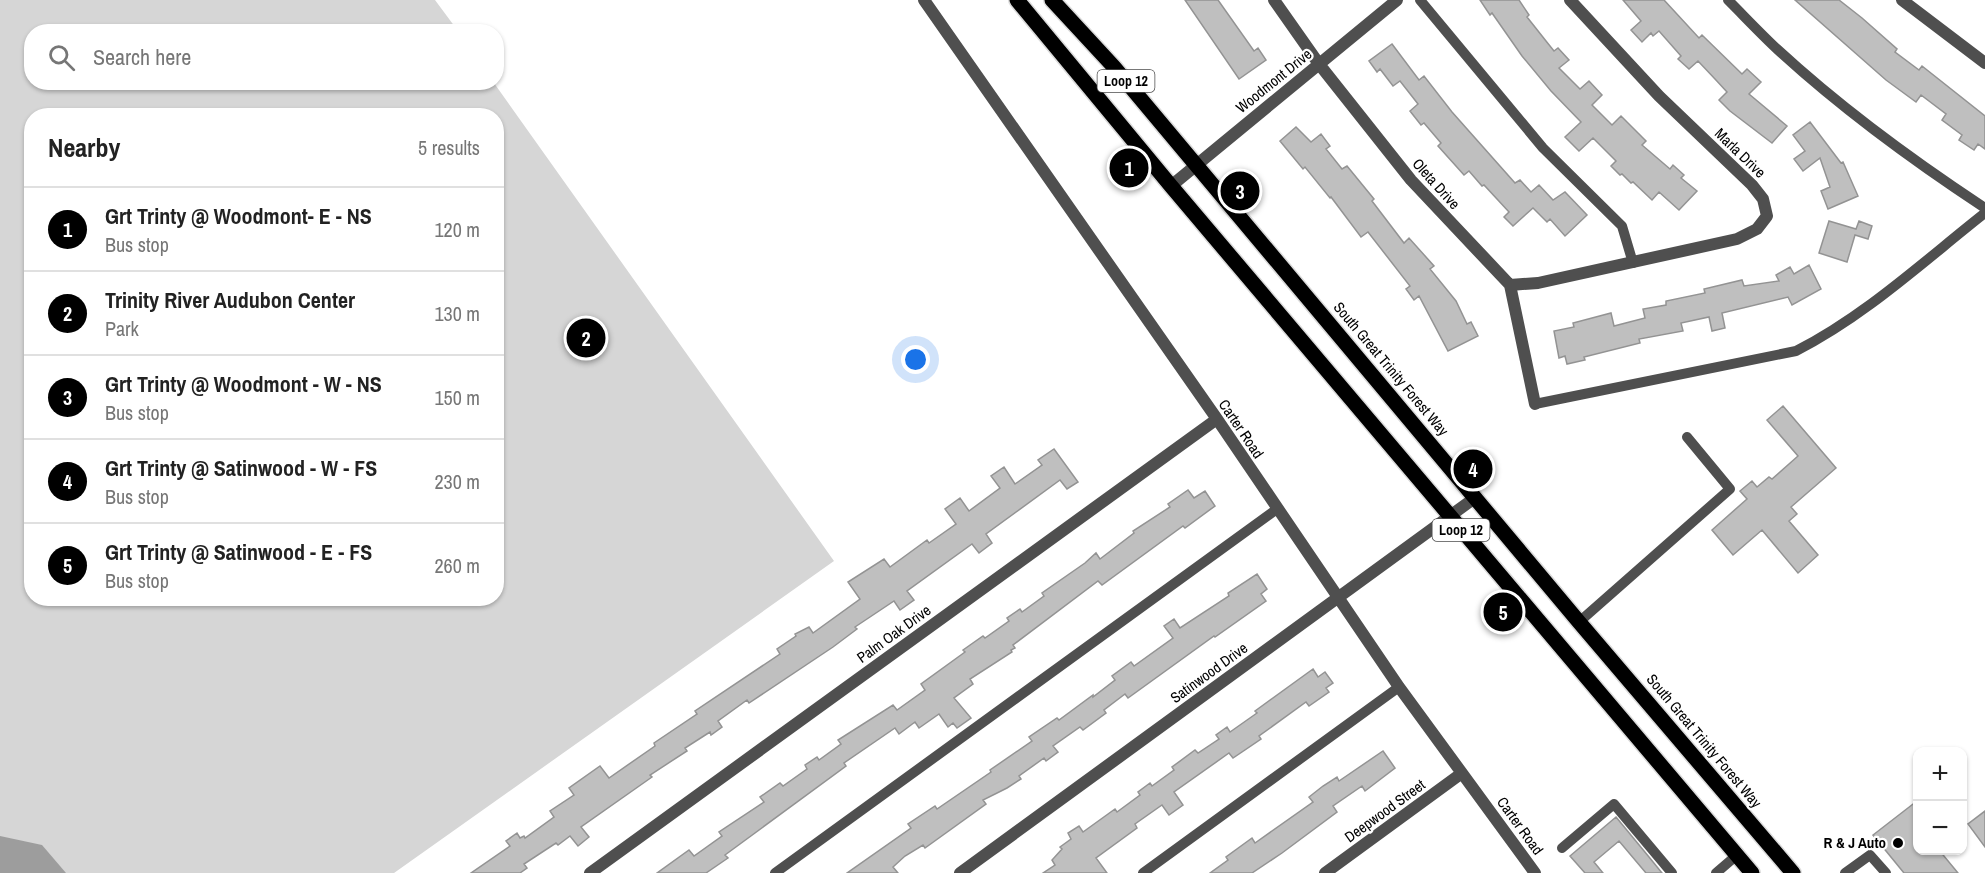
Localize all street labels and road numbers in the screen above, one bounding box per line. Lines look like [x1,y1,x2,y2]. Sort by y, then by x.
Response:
street label: Woodmont Drive [1231,43,1316,118]
road number: Loop 12 [1098,70,1154,92]
street label: Marla Drive [1710,123,1771,182]
street label: Oleta Drive [1408,154,1465,214]
street label: South Great Trinity Forest Way [1329,297,1454,441]
street label: Carter Road [1214,395,1269,462]
road number: Loop 12 [1432,519,1490,541]
street label: Palm Oak Drive [852,599,935,668]
street label: Satinwood Drive [1166,637,1252,708]
street label: South Great Trinity Forest Way [1642,669,1767,813]
street label: Deepwood Street [1340,774,1430,847]
street label: Carter Road [1492,792,1549,859]

